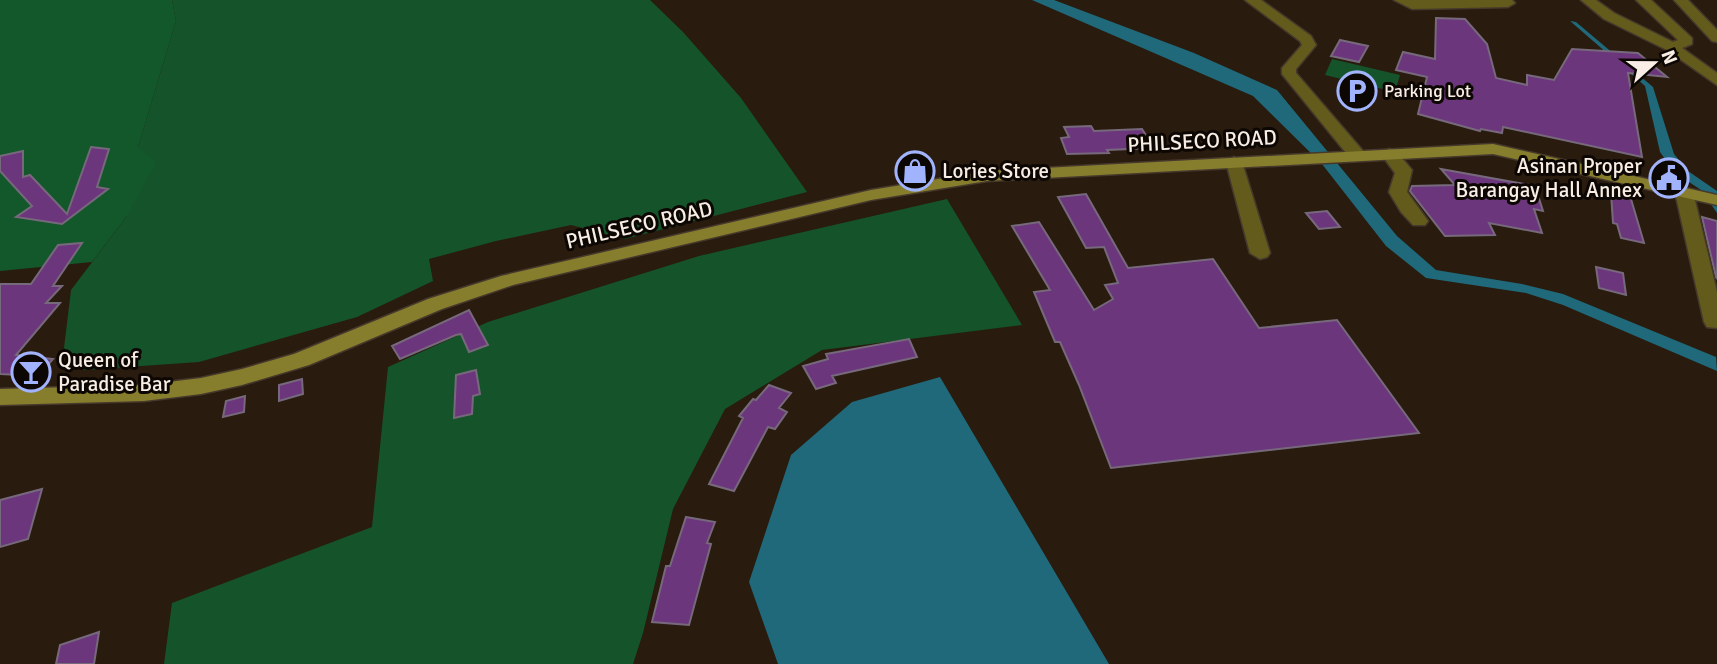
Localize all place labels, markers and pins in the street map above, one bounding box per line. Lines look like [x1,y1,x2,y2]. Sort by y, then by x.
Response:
parking icon: Parking Lot [1336,70,1378,112]
place label: Parking Lot [1384,80,1471,102]
shop icon: Lories Store [894,150,936,192]
place label: Asinan Proper Barangay Hall Annex [1456,153,1642,203]
public building icon: Asinan Proper Barangay Hall Annex [1648,157,1690,199]
place label: Lories Store [942,158,1049,184]
place label: Queen of Paradise Bar [58,347,171,397]
bar icon: Queen of Paradise Bar [10,351,52,393]

